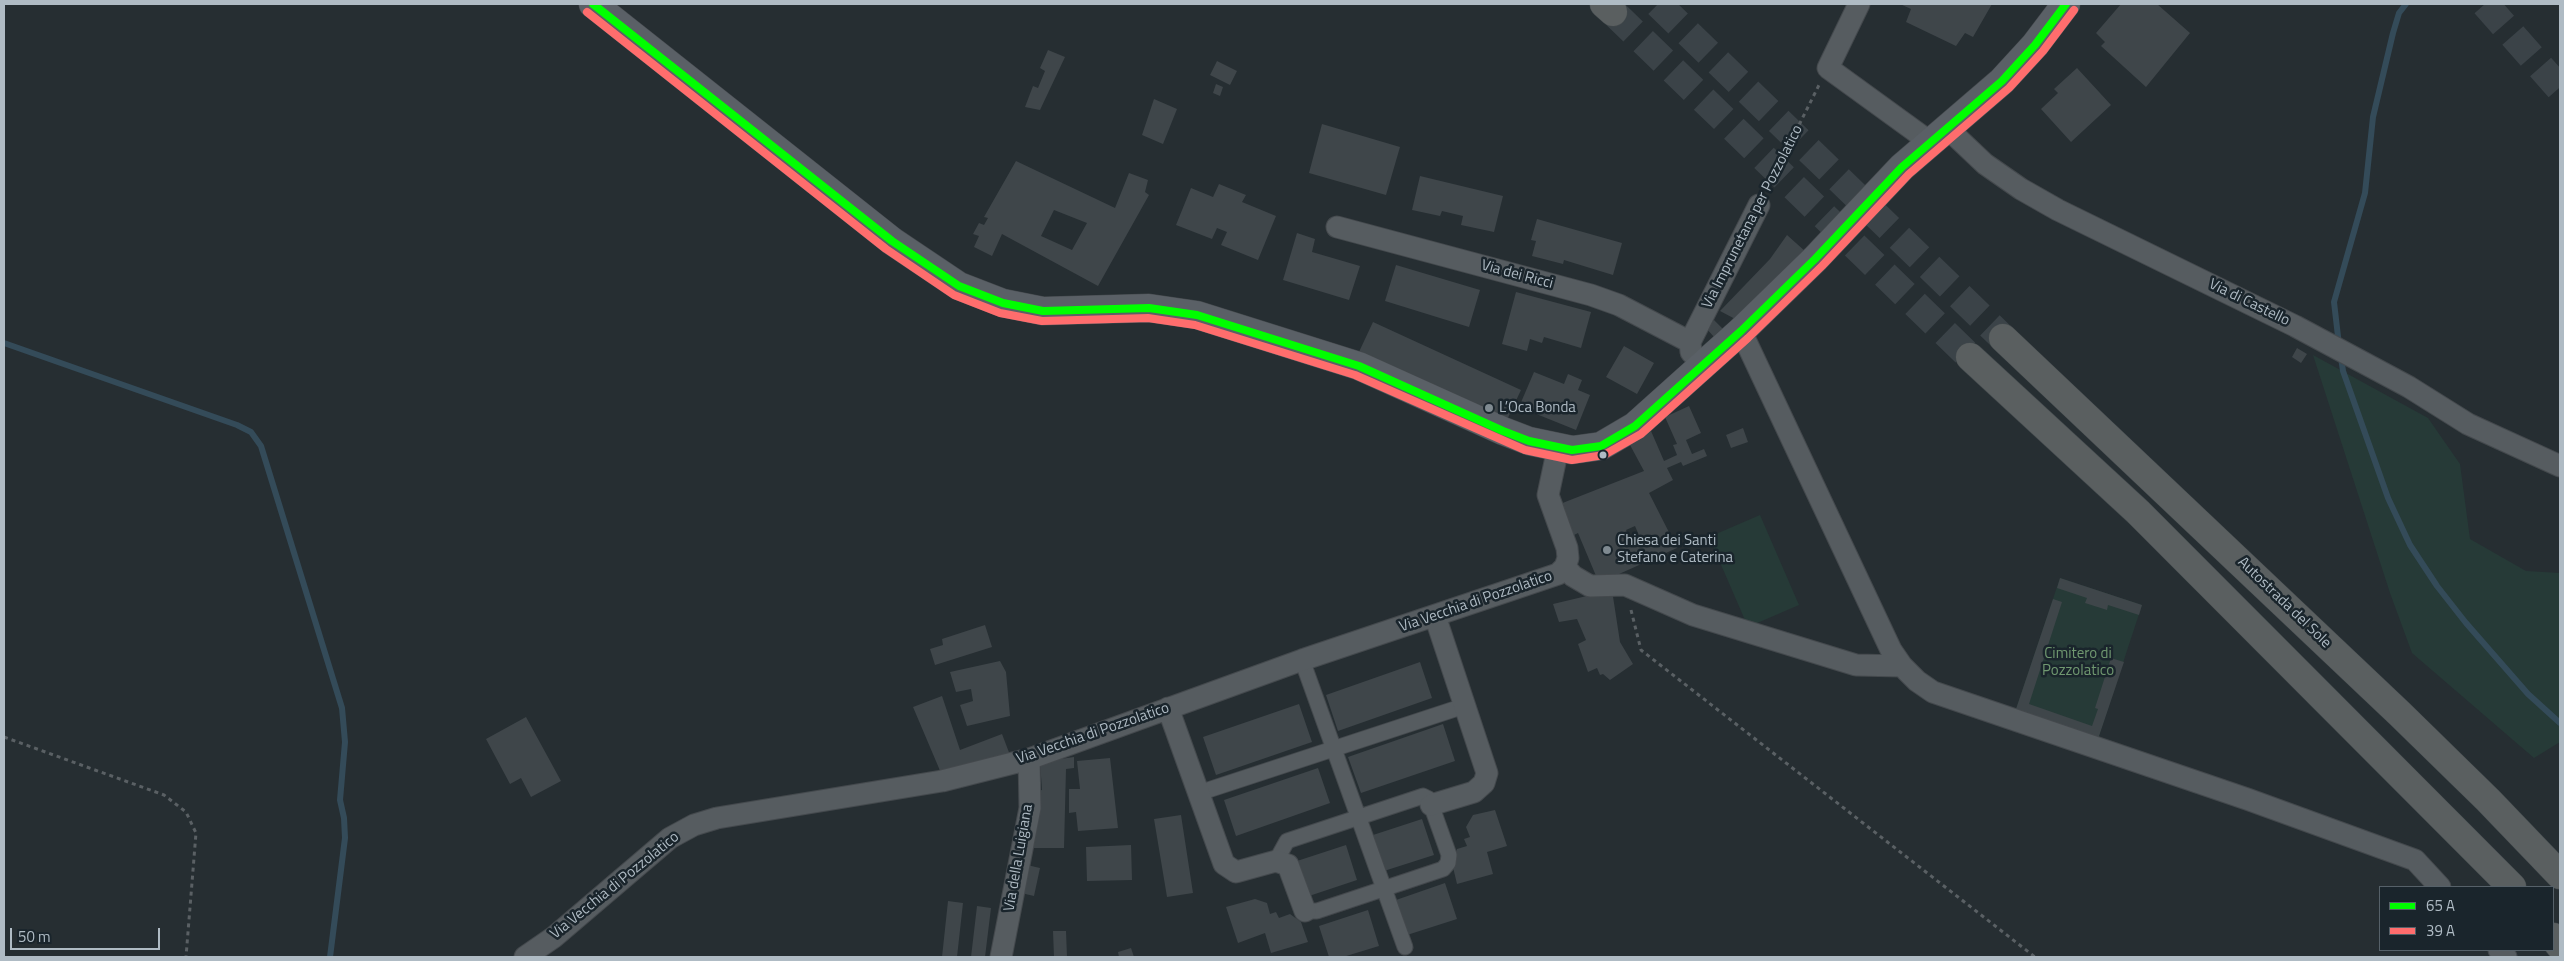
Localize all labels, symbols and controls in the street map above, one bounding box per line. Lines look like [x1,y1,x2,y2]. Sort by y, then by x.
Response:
street label: Via Imprunetana per Pozzolatico [1699,122,1807,312]
street label: Via dei Ricci [1479,257,1555,293]
street label: Via di Castello [2206,276,2292,330]
place label: L’Oca Bonda [1499,399,1576,417]
marker: L’Oca Bonda [1483,402,1495,414]
unlabelled marker [1598,450,1608,460]
place label: Chiesa dei Santi Stefano e Caterina [1617,532,1733,567]
marker: Chiesa dei Santi Stefano e Caterina [1601,544,1613,556]
street label: Autostrada del Sole [2233,554,2335,652]
street label: Via Vecchia di Pozzolatico [1397,567,1555,637]
park label: Cimitero di Pozzolatico [2042,645,2114,680]
street label: Via Vecchia di Pozzolatico [1014,699,1172,769]
street label: Via della Luigiana [1001,803,1037,913]
street label: Via Vecchia di Pozzolatico [547,829,683,943]
legend [2379,886,2554,951]
text: 65 A [2426,894,2455,917]
scale bar [12,918,162,950]
text: 39 A [2426,919,2455,942]
text: 50 m [18,925,51,948]

